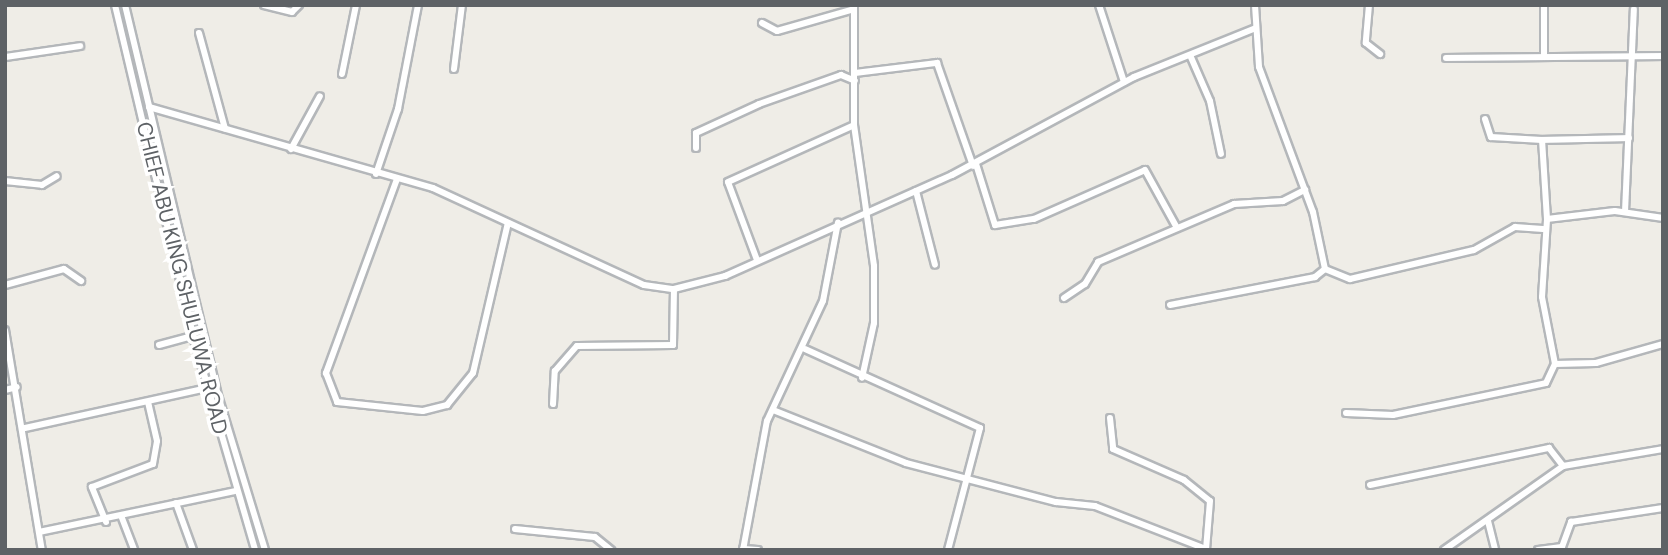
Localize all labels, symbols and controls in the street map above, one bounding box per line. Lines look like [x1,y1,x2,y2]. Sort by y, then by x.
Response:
street label: CHIEF ABU KING SHULUWA ROAD [131,119,233,437]

